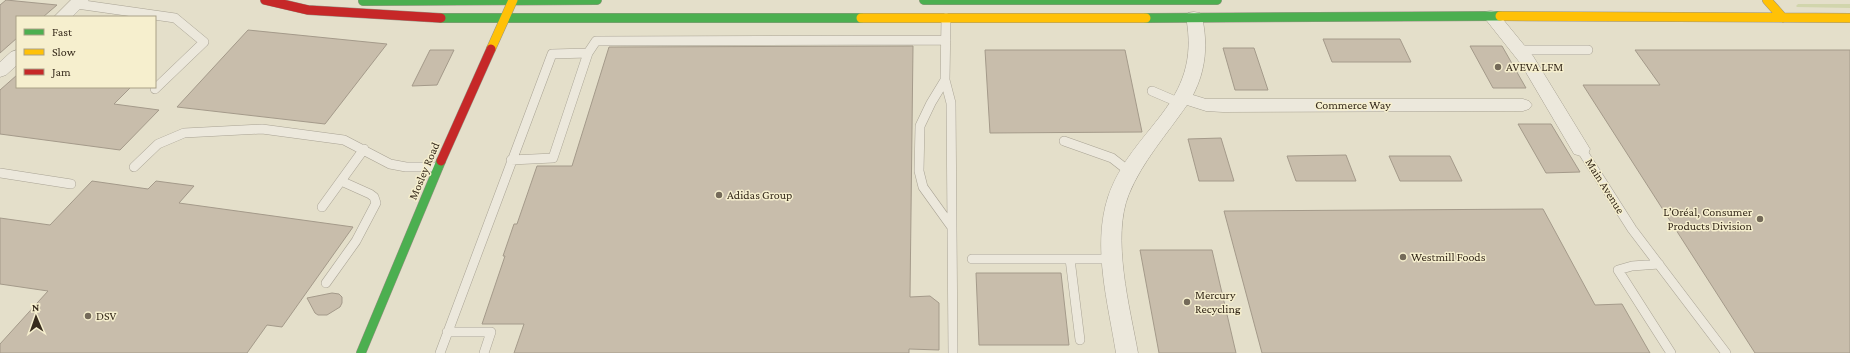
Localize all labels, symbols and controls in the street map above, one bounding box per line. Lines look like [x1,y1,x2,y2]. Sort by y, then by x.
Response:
legend [16,16,156,88]
text: Fast [52,25,73,39]
text: Slow [52,45,76,59]
place label: AVEVA LFM [1506,60,1563,74]
marker: AVEVA LFM [1493,62,1503,72]
text: Jam [51,65,71,79]
street label: Commerce Way [1315,98,1391,112]
street label: Mosley Road [406,139,443,202]
street label: Main Avenue [1582,156,1628,216]
place label: Adidas Group [727,188,792,202]
marker: Adidas Group [714,190,724,200]
place label: L’Oréal, Consumer Products Division [1663,205,1753,233]
marker: L’Oréal, Consumer Products Division [1755,214,1765,224]
place label: Westmill Foods [1411,250,1486,264]
marker: Westmill Foods [1398,252,1408,262]
place label: Mercury Recycling [1195,288,1241,316]
north arrow [16,297,56,337]
marker: Mercury Recycling [1182,297,1192,307]
text: N [32,301,40,313]
place label: DSV [96,309,116,323]
marker: DSV [83,311,93,321]

